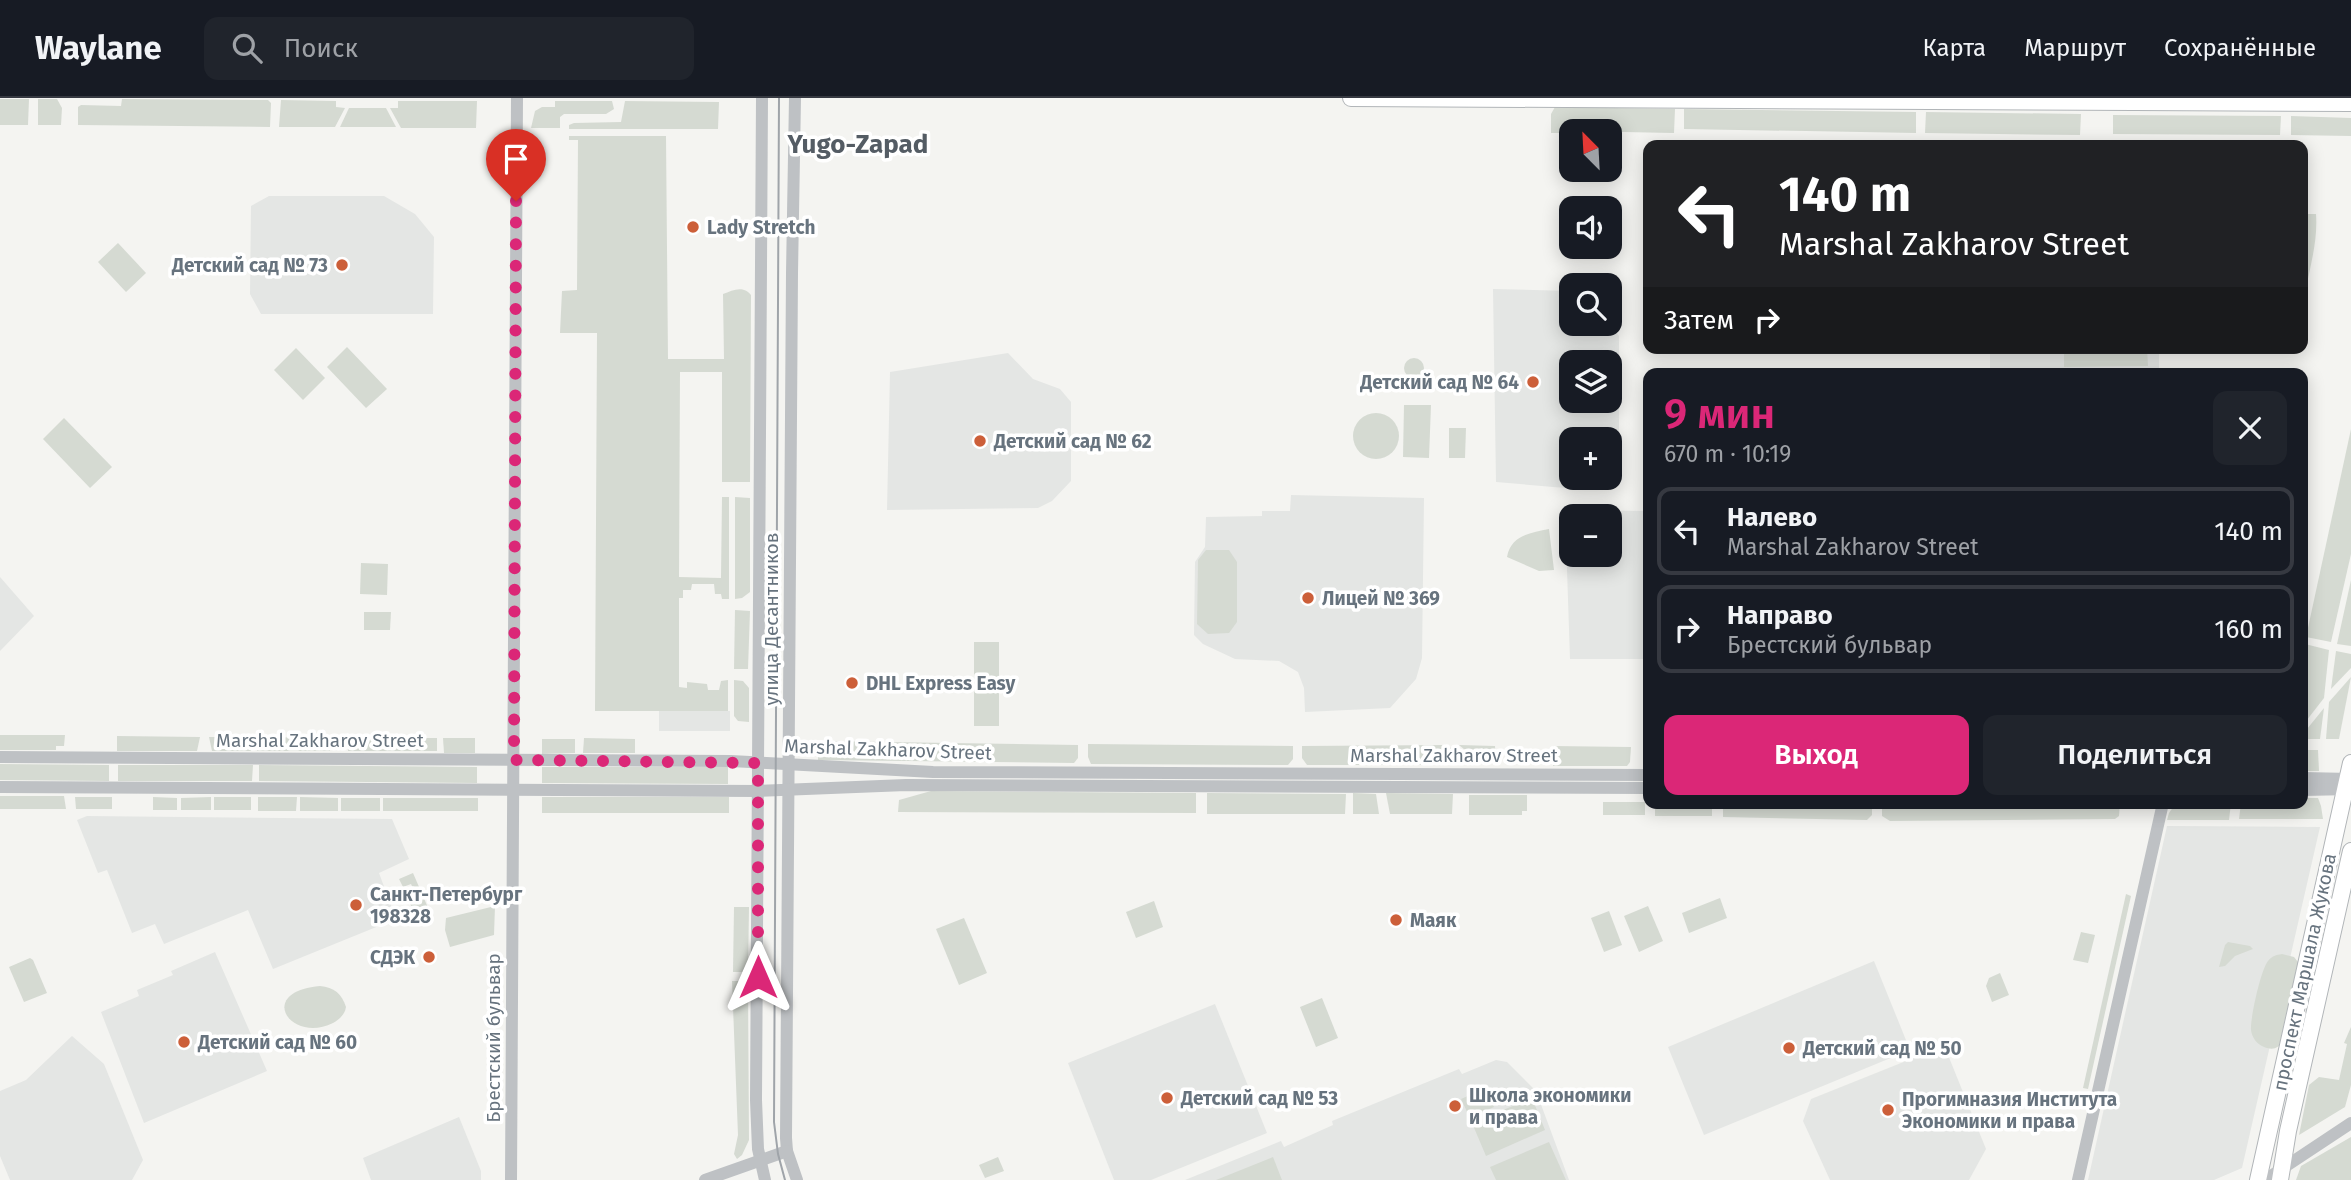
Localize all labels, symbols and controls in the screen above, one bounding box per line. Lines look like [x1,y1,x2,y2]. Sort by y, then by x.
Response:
search box [204,17,694,80]
text: Waylane [35,28,162,68]
icon: search [228,29,266,67]
text: Поиск [284,33,358,64]
text: Карта [1923,34,1986,62]
text: Маршрут [2024,34,2126,62]
text: Сохранённые [2164,34,2316,62]
north arrow [1559,119,1622,182]
map controls [1559,119,1622,567]
pin [486,129,546,201]
district label: Yugo-Zapad [787,129,928,160]
icon: arrive [497,140,535,178]
text: 140 m [1779,165,1911,224]
icon: left [1664,168,1755,259]
button: sound [1559,196,1622,259]
place label: Lady Stretch [707,216,816,239]
marker: Lady Stretch [685,219,701,235]
text: Marshal Zakharov Street [1779,225,2129,263]
place label: Детский сад № 73 [171,254,328,277]
marker: Детский сад № 73 [334,257,350,273]
button: search [1559,273,1622,336]
icon: right [1748,301,1786,339]
text: Затем [1664,305,1734,336]
button: layers [1559,350,1622,413]
place label: Детский сад № 64 [1359,371,1519,394]
marker: Детский сад № 64 [1525,374,1541,390]
text: 9 мин [1664,389,1775,439]
button: close [2213,391,2287,465]
button: + [1559,427,1622,490]
place label: Детский сад № 62 [993,430,1152,453]
marker: Детский сад № 62 [972,433,988,449]
text: 670 m · 10:19 [1664,440,1791,468]
text: Налево [1727,502,1817,533]
button: − [1559,504,1622,567]
icon: left [1668,512,1706,550]
text: 140 m [2214,516,2283,547]
street label: улица Десантников [760,532,783,706]
text: Marshal Zakharov Street [1727,533,1979,561]
place label: Лицей № 369 [1322,587,1440,610]
marker: Лицей № 369 [1300,590,1316,606]
text: Направо [1727,600,1833,631]
icon: right [1668,610,1706,648]
text: 160 m [2214,614,2283,645]
text: Брестский бульвар [1727,631,1932,659]
place label: DHL Express Easy [866,672,1015,695]
marker: DHL Express Easy [844,675,860,691]
button: Выход [1664,715,1969,795]
button: Поделиться [1983,715,2287,795]
street label: Marshal Zakharov Street [216,729,424,752]
street label: Marshal Zakharov Street [784,734,992,765]
street label: Marshal Zakharov Street [1350,744,1558,767]
street label: проспект Маршала Жукова [2268,851,2341,1093]
place label: Санкт-Петербург 198328 [370,883,523,928]
marker: Санкт-Петербург 198328 [348,897,364,913]
place label: Маяк [1410,909,1457,932]
marker: Маяк [1388,912,1404,928]
position arrow [721,940,795,1014]
place label: СДЭК [370,946,415,969]
marker: СДЭК [421,949,437,965]
street label: Брестский бульвар [482,953,505,1123]
place label: Детский сад № 60 [197,1031,357,1054]
marker: Детский сад № 60 [176,1034,192,1050]
place label: Детский сад № 50 [1802,1037,1962,1060]
marker: Детский сад № 50 [1781,1040,1797,1056]
place label: Школа экономики и права [1469,1084,1631,1129]
place label: Детский сад № 53 [1180,1087,1338,1110]
place label: Прогимназия Института Экономики и права [1902,1088,2117,1133]
marker: Детский сад № 53 [1159,1090,1175,1106]
marker: Школа экономики и права [1447,1098,1463,1114]
marker: Прогимназия Института Экономики и права [1880,1102,1896,1118]

